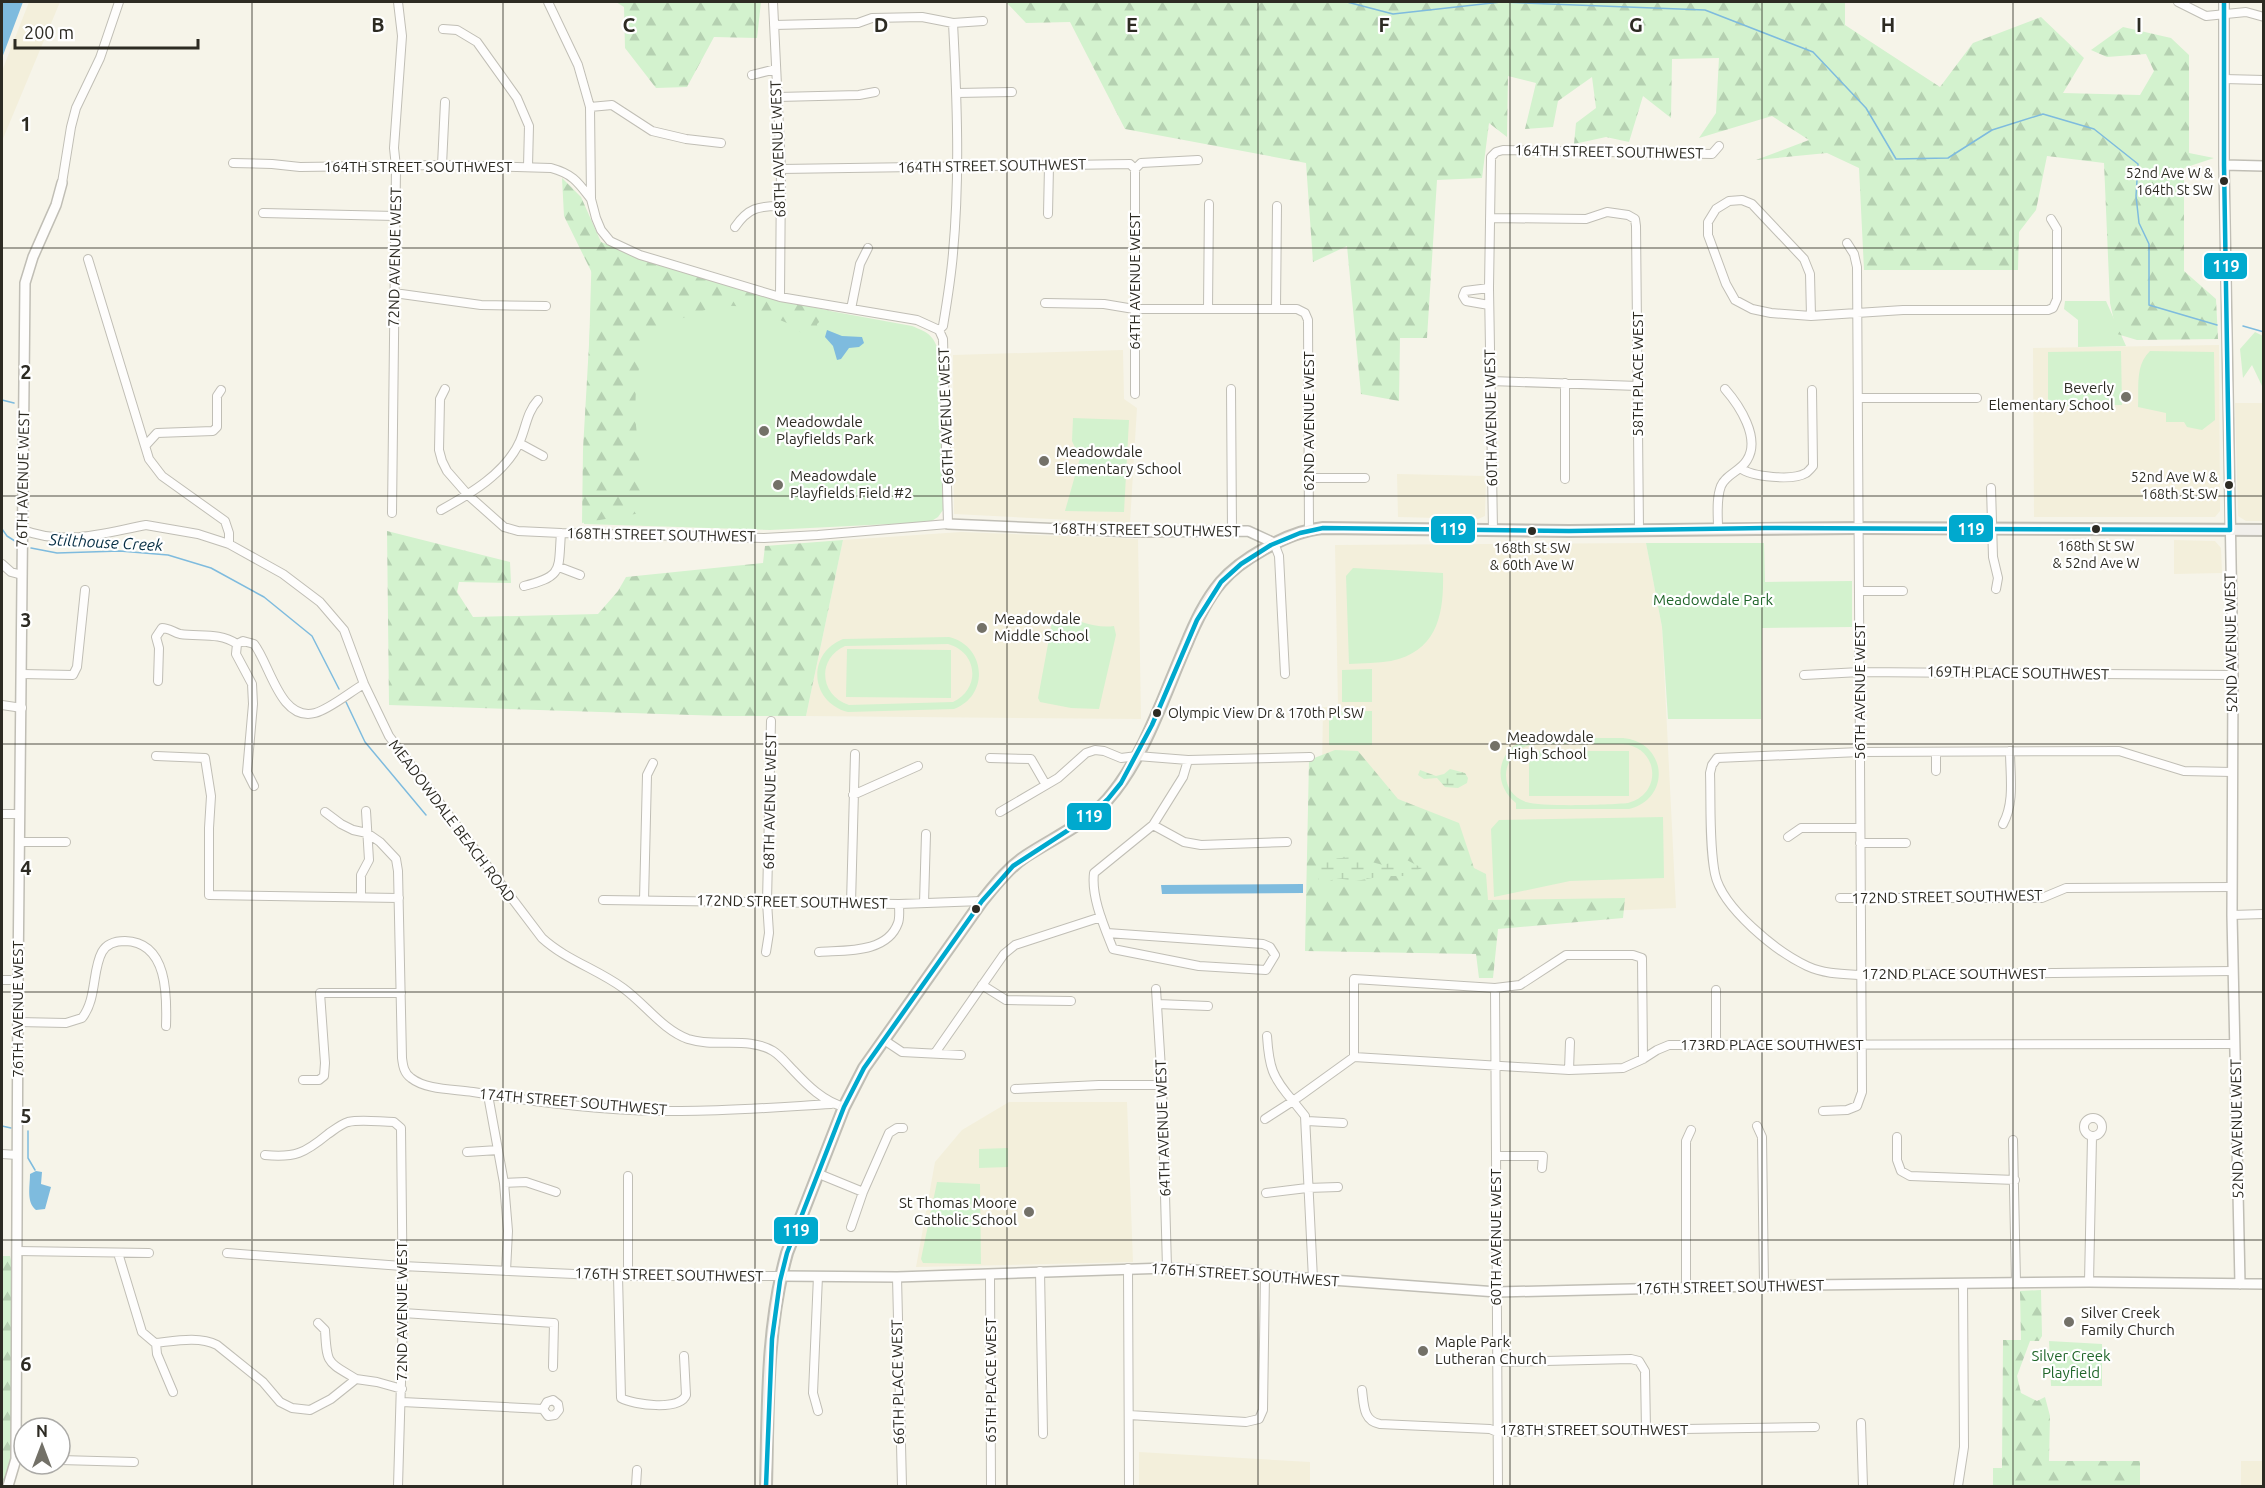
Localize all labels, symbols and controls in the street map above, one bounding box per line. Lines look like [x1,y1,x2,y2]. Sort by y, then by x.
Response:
scale bar [15,12,198,50]
text: B [371,13,385,36]
text: C [623,13,636,36]
text: D [874,13,888,36]
text: E [1126,13,1138,36]
text: F [1378,13,1390,36]
text: G [1629,13,1643,36]
text: H [1881,13,1895,36]
text: I [2136,13,2142,36]
text: 200 m [24,22,74,42]
street label: 68TH AVENUE WEST [767,79,788,218]
text: 1 [20,112,32,135]
street label: 164TH STREET SOUTHWEST [1515,141,1704,162]
street label: 164TH STREET SOUTHWEST [897,155,1087,176]
street label: 164TH STREET SOUTHWEST [324,158,513,175]
place label: 52nd Ave W & 164th St SW [2126,165,2214,198]
marker: 52nd Ave W & 164th St SW [2218,175,2230,187]
street label: 72ND AVENUE WEST [385,186,404,327]
street label: 64TH AVENUE WEST [1126,212,1143,350]
line badge: 119 [2203,252,2248,280]
text: 119 [2212,257,2240,275]
street label: 58TH PLACE WEST [1629,311,1646,437]
street label: 66TH AVENUE WEST [935,346,956,485]
street label: 60TH AVENUE WEST [1481,349,1500,487]
street label: 62ND AVENUE WEST [1300,350,1317,491]
text: 2 [20,360,32,383]
place label: Beverly Elementary School [1988,379,2114,413]
marker: Beverly Elementary School [2119,390,2133,404]
street label: 76TH AVENUE WEST [13,410,32,548]
place label: Meadowdale Playfields Park [776,413,874,447]
marker: Meadowdale Playfields Park [757,424,771,438]
place label: Meadowdale Elementary School [1056,443,1182,477]
marker: Meadowdale Elementary School [1037,454,1051,468]
place label: Meadowdale Playfields Field #2 [790,467,912,501]
place label: 52nd Ave W & 168th St SW [2131,469,2219,502]
marker: Meadowdale Playfields Field #2 [771,478,785,492]
marker: 52nd Ave W & 168th St SW [2223,479,2235,491]
line badge: 119 [1948,514,1994,543]
line badge: 119 [1430,515,1476,544]
street label: 168TH STREET SOUTHWEST [1052,519,1241,540]
text: 119 [1439,520,1467,538]
text: 119 [1957,520,1985,538]
marker: 168th St SW & 52nd Ave W [2090,523,2102,535]
street label: 168TH STREET SOUTHWEST [567,524,756,545]
marker: 168th St SW & 60th Ave W [1526,525,1538,537]
water label: Stilthouse Creek [47,530,164,554]
place label: 168th St SW & 52nd Ave W [2052,538,2140,571]
place label: 168th St SW & 60th Ave W [1490,540,1574,573]
street label: 52ND AVENUE WEST [2221,572,2240,713]
park label: Meadowdale Park [1653,591,1773,608]
text: 3 [20,608,32,631]
place label: Meadowdale Middle School [994,610,1089,644]
marker: Meadowdale Middle School [975,621,989,635]
street label: 56TH AVENUE WEST [1851,622,1868,760]
street label: 169TH PLACE SOUTHWEST [1927,662,2110,683]
place label: Olympic View Dr & 170th Pl SW [1168,705,1364,721]
marker: Olympic View Dr & 170th Pl SW [1151,707,1163,719]
place label: Meadowdale High School [1507,728,1594,762]
street label: 68TH AVENUE WEST [760,732,779,870]
street label: MEADOWDALE BEACH ROAD [386,736,519,905]
marker: Meadowdale High School [1488,739,1502,753]
line badge: 119 [1066,802,1112,831]
text: 119 [1075,807,1103,825]
text: 4 [20,856,32,879]
street label: 172ND STREET SOUTHWEST [1851,886,2043,907]
street label: 172ND STREET SOUTHWEST [696,891,888,912]
unlabelled marker [970,903,982,915]
street label: 76TH AVENUE WEST [9,940,26,1078]
street label: 172ND PLACE SOUTHWEST [1862,965,2047,982]
street label: 173RD PLACE SOUTHWEST [1680,1036,1864,1053]
street label: 64TH AVENUE WEST [1152,1058,1173,1197]
street label: 52ND AVENUE WEST [2227,1058,2246,1199]
street label: 174TH STREET SOUTHWEST [478,1085,668,1118]
text: 5 [20,1104,32,1127]
street label: 60TH AVENUE WEST [1487,1168,1504,1306]
place label: St Thomas Moore Catholic School [899,1194,1017,1228]
marker: St Thomas Moore Catholic School [1022,1205,1036,1219]
line badge: 119 [773,1216,819,1245]
text: 119 [782,1221,810,1239]
street label: 72ND AVENUE WEST [393,1240,410,1381]
street label: 176TH STREET SOUTHWEST [1150,1259,1340,1290]
street label: 176TH STREET SOUTHWEST [575,1264,764,1285]
street label: 176TH STREET SOUTHWEST [1635,1276,1825,1297]
place label: Silver Creek Family Church [2081,1304,2175,1338]
marker: Silver Creek Family Church [2062,1315,2076,1329]
street label: 65TH PLACE WEST [982,1317,999,1443]
street label: 66TH PLACE WEST [888,1319,907,1445]
place label: Maple Park Lutheran Church [1435,1333,1547,1367]
marker: Maple Park Lutheran Church [1416,1344,1430,1358]
park label: Silver Creek Playfield [2031,1347,2111,1381]
text: 6 [20,1352,32,1375]
north arrow [12,1416,72,1476]
street label: 178TH STREET SOUTHWEST [1500,1421,1689,1438]
text: N [36,1422,48,1440]

